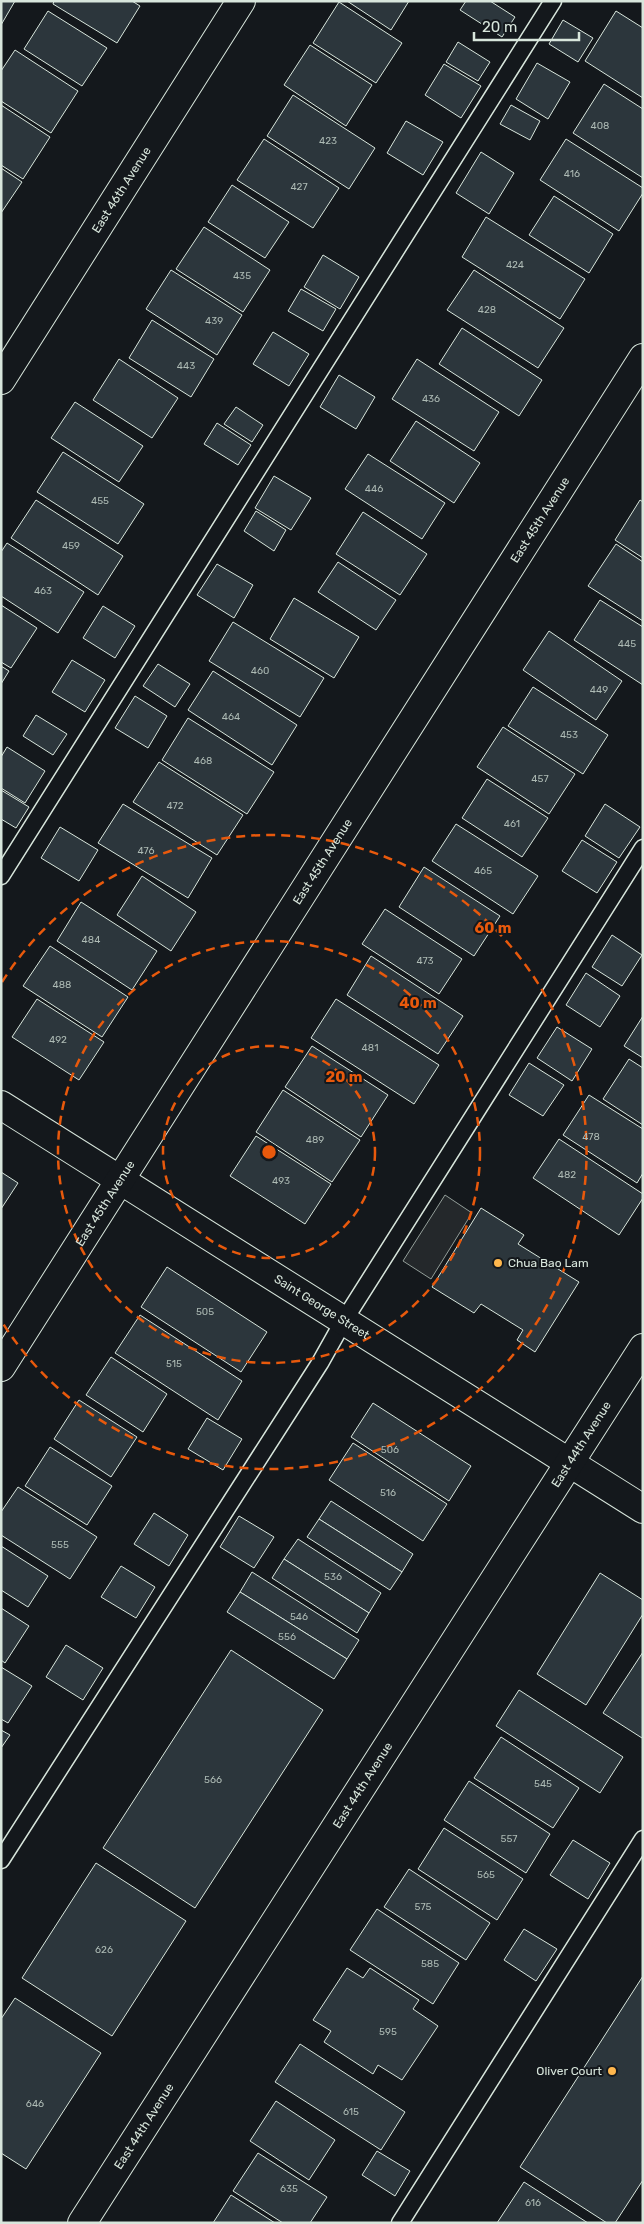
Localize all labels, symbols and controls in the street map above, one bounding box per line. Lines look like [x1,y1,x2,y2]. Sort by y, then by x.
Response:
scale bar [474,10,579,42]
text: 20 m [482,18,517,36]
house number: 408 [591,120,609,132]
house number: 423 [319,135,337,147]
street label: East 46th Avenue [89,144,154,236]
house number: 416 [564,168,580,180]
house number: 427 [290,181,308,193]
house number: 424 [506,259,524,271]
house number: 435 [233,270,251,282]
house number: 428 [478,304,496,316]
house number: 439 [205,315,223,327]
house number: 443 [177,360,195,372]
house number: 436 [422,393,440,405]
street label: East 45th Avenue [507,474,573,565]
house number: 446 [365,483,383,495]
house number: 455 [91,495,109,507]
house number: 459 [62,540,80,552]
house number: 463 [34,585,52,597]
house number: 445 [618,638,636,650]
house number: 460 [251,665,269,677]
house number: 449 [590,684,608,696]
house number: 464 [222,711,240,723]
house number: 453 [560,729,578,741]
house number: 468 [194,755,212,767]
house number: 457 [531,773,549,785]
house number: 472 [166,800,184,812]
street label: East 45th Avenue [290,816,355,907]
house number: 461 [504,818,520,830]
house number: 476 [138,845,154,857]
house number: 465 [474,865,492,877]
text: 60 m [475,919,511,937]
house number: 484 [82,934,100,946]
house number: 473 [416,955,434,967]
house number: 488 [53,979,71,991]
text: 40 m [399,994,437,1012]
house number: 492 [49,1034,67,1046]
house number: 481 [362,1042,378,1054]
text: 20 m [326,1068,362,1086]
house number: 478 [582,1131,600,1143]
house number: 489 [306,1134,324,1146]
centre of rings [260,1143,278,1161]
street label: East 45th Avenue [73,1158,138,1249]
house number: 482 [558,1169,576,1181]
house number: 493 [272,1175,290,1187]
place label: Chua Bao Lam [508,1256,589,1270]
marker: Chua Bao Lam [492,1257,504,1269]
street label: Saint George Street [272,1272,372,1342]
house number: 505 [196,1306,214,1318]
house number: 515 [166,1358,182,1370]
street label: East 44th Avenue [549,1398,614,1490]
house number: 506 [381,1444,399,1456]
house number: 516 [380,1487,396,1499]
house number: 555 [51,1539,69,1551]
house number: 536 [324,1571,342,1583]
house number: 546 [290,1611,308,1623]
house number: 556 [278,1631,296,1643]
street label: East 44th Avenue [330,1739,396,1831]
house number: 566 [204,1774,222,1786]
house number: 545 [534,1778,552,1790]
house number: 557 [500,1833,518,1845]
house number: 565 [477,1869,495,1881]
house number: 575 [414,1901,432,1913]
house number: 626 [95,1944,113,1956]
house number: 585 [421,1958,439,1970]
house number: 595 [379,2026,397,2038]
place label: Oliver Court [536,2064,602,2078]
marker: Oliver Court [606,2065,618,2077]
street label: East 44th Avenue [111,2080,177,2172]
house number: 646 [26,2098,44,2110]
house number: 615 [343,2106,359,2118]
house number: 635 [280,2183,298,2195]
house number: 616 [525,2197,541,2209]

